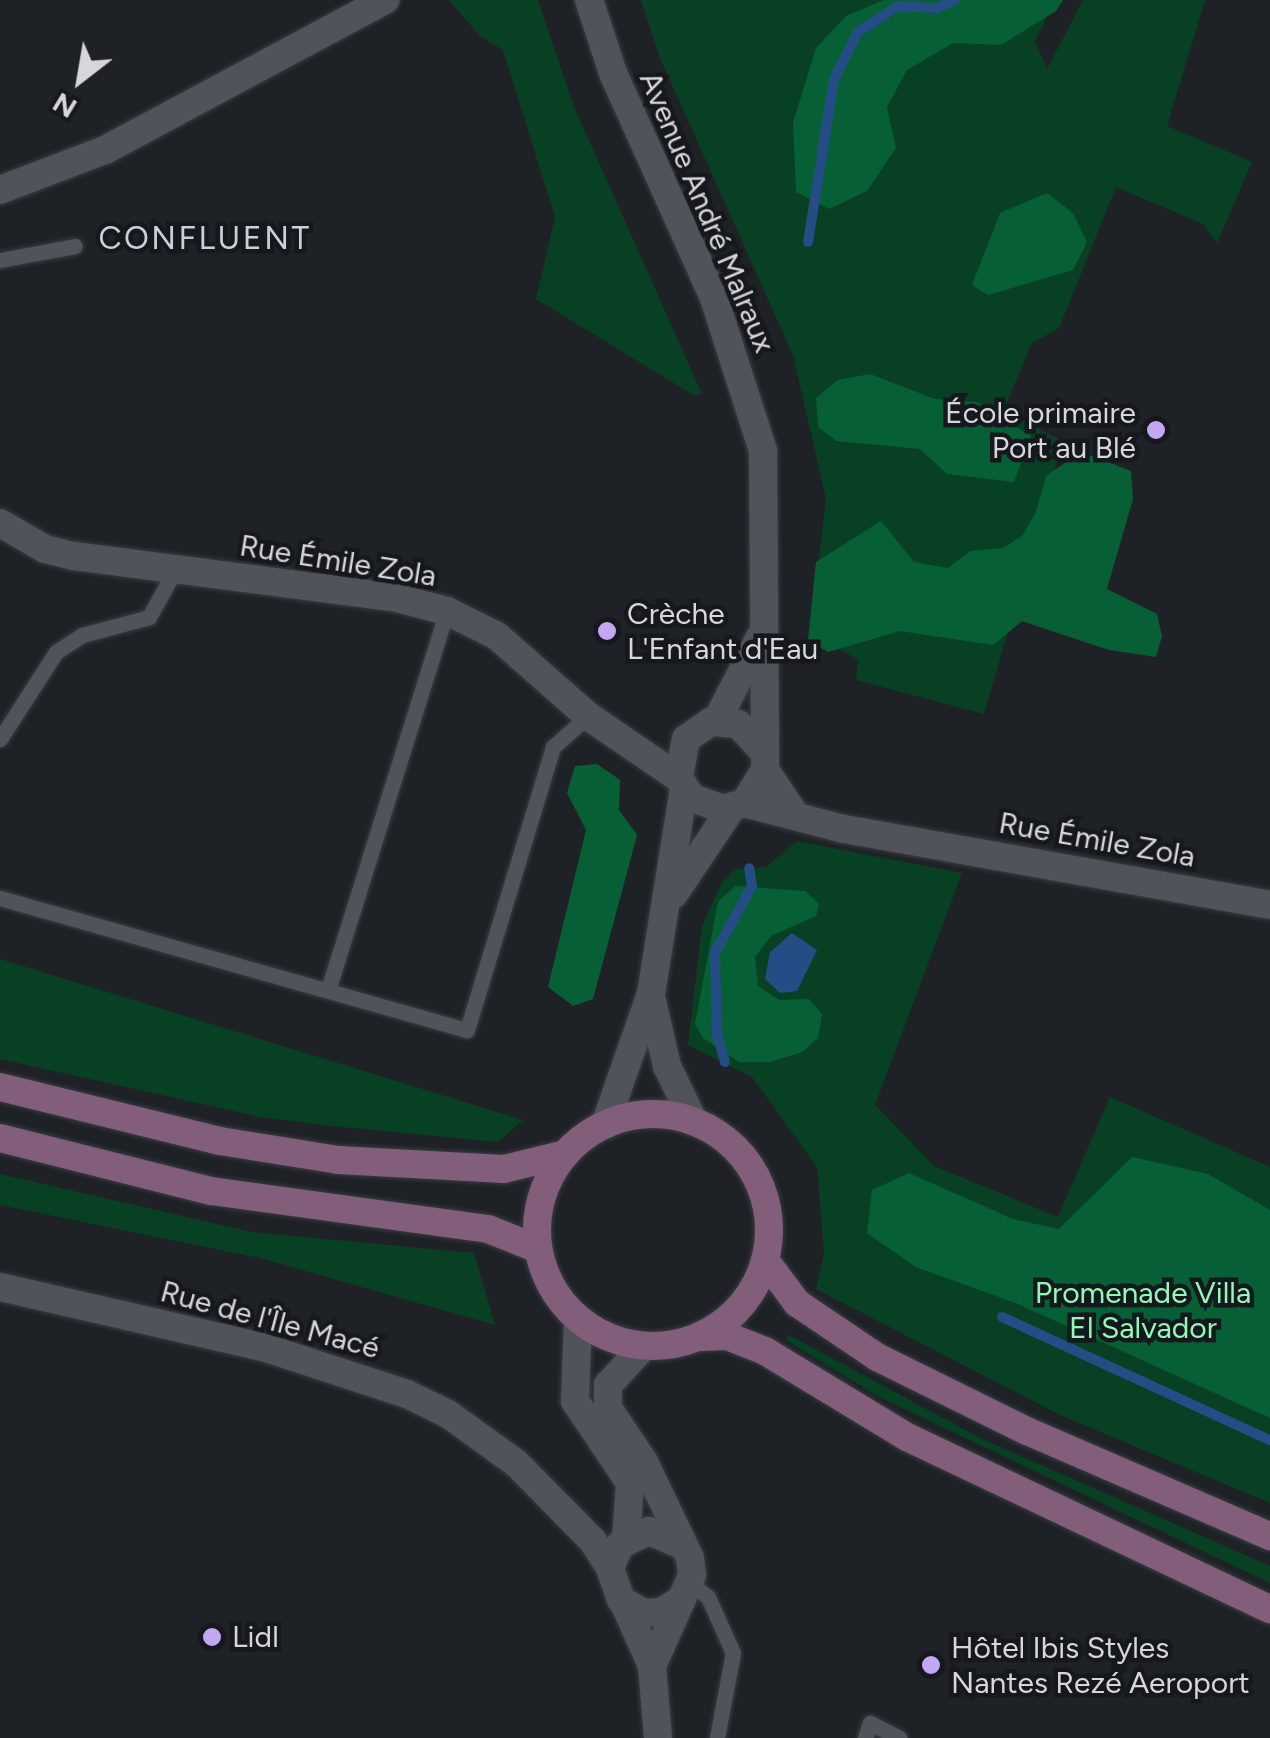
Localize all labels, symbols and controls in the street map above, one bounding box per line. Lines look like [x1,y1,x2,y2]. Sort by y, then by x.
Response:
north arrow [30,30,130,130]
street label: Avenue André Malraux [632,66,782,358]
text: N [47,86,83,126]
district label: CONFLUENT [98,219,312,257]
place label: École primaire Port au Blé [945,395,1136,466]
marker: École primaire Port au Blé [1145,419,1167,441]
street label: Rue Émile Zola [237,528,439,594]
place label: Crèche L'Enfant d'Eau [627,596,818,666]
marker: Crèche L'Enfant d'Eau [596,620,618,642]
street label: Rue Émile Zola [996,805,1198,875]
street label: Rue de l'Île Macé [157,1273,383,1367]
park label: Promenade Villa El Salvador [1035,1275,1251,1346]
place label: Lidl [232,1619,279,1655]
marker: Lidl [201,1626,223,1648]
place label: Hôtel Ibis Styles Nantes Rezé Aeroport [951,1630,1250,1700]
marker: Hôtel Ibis Styles Nantes Rezé Aeroport [920,1654,942,1676]

